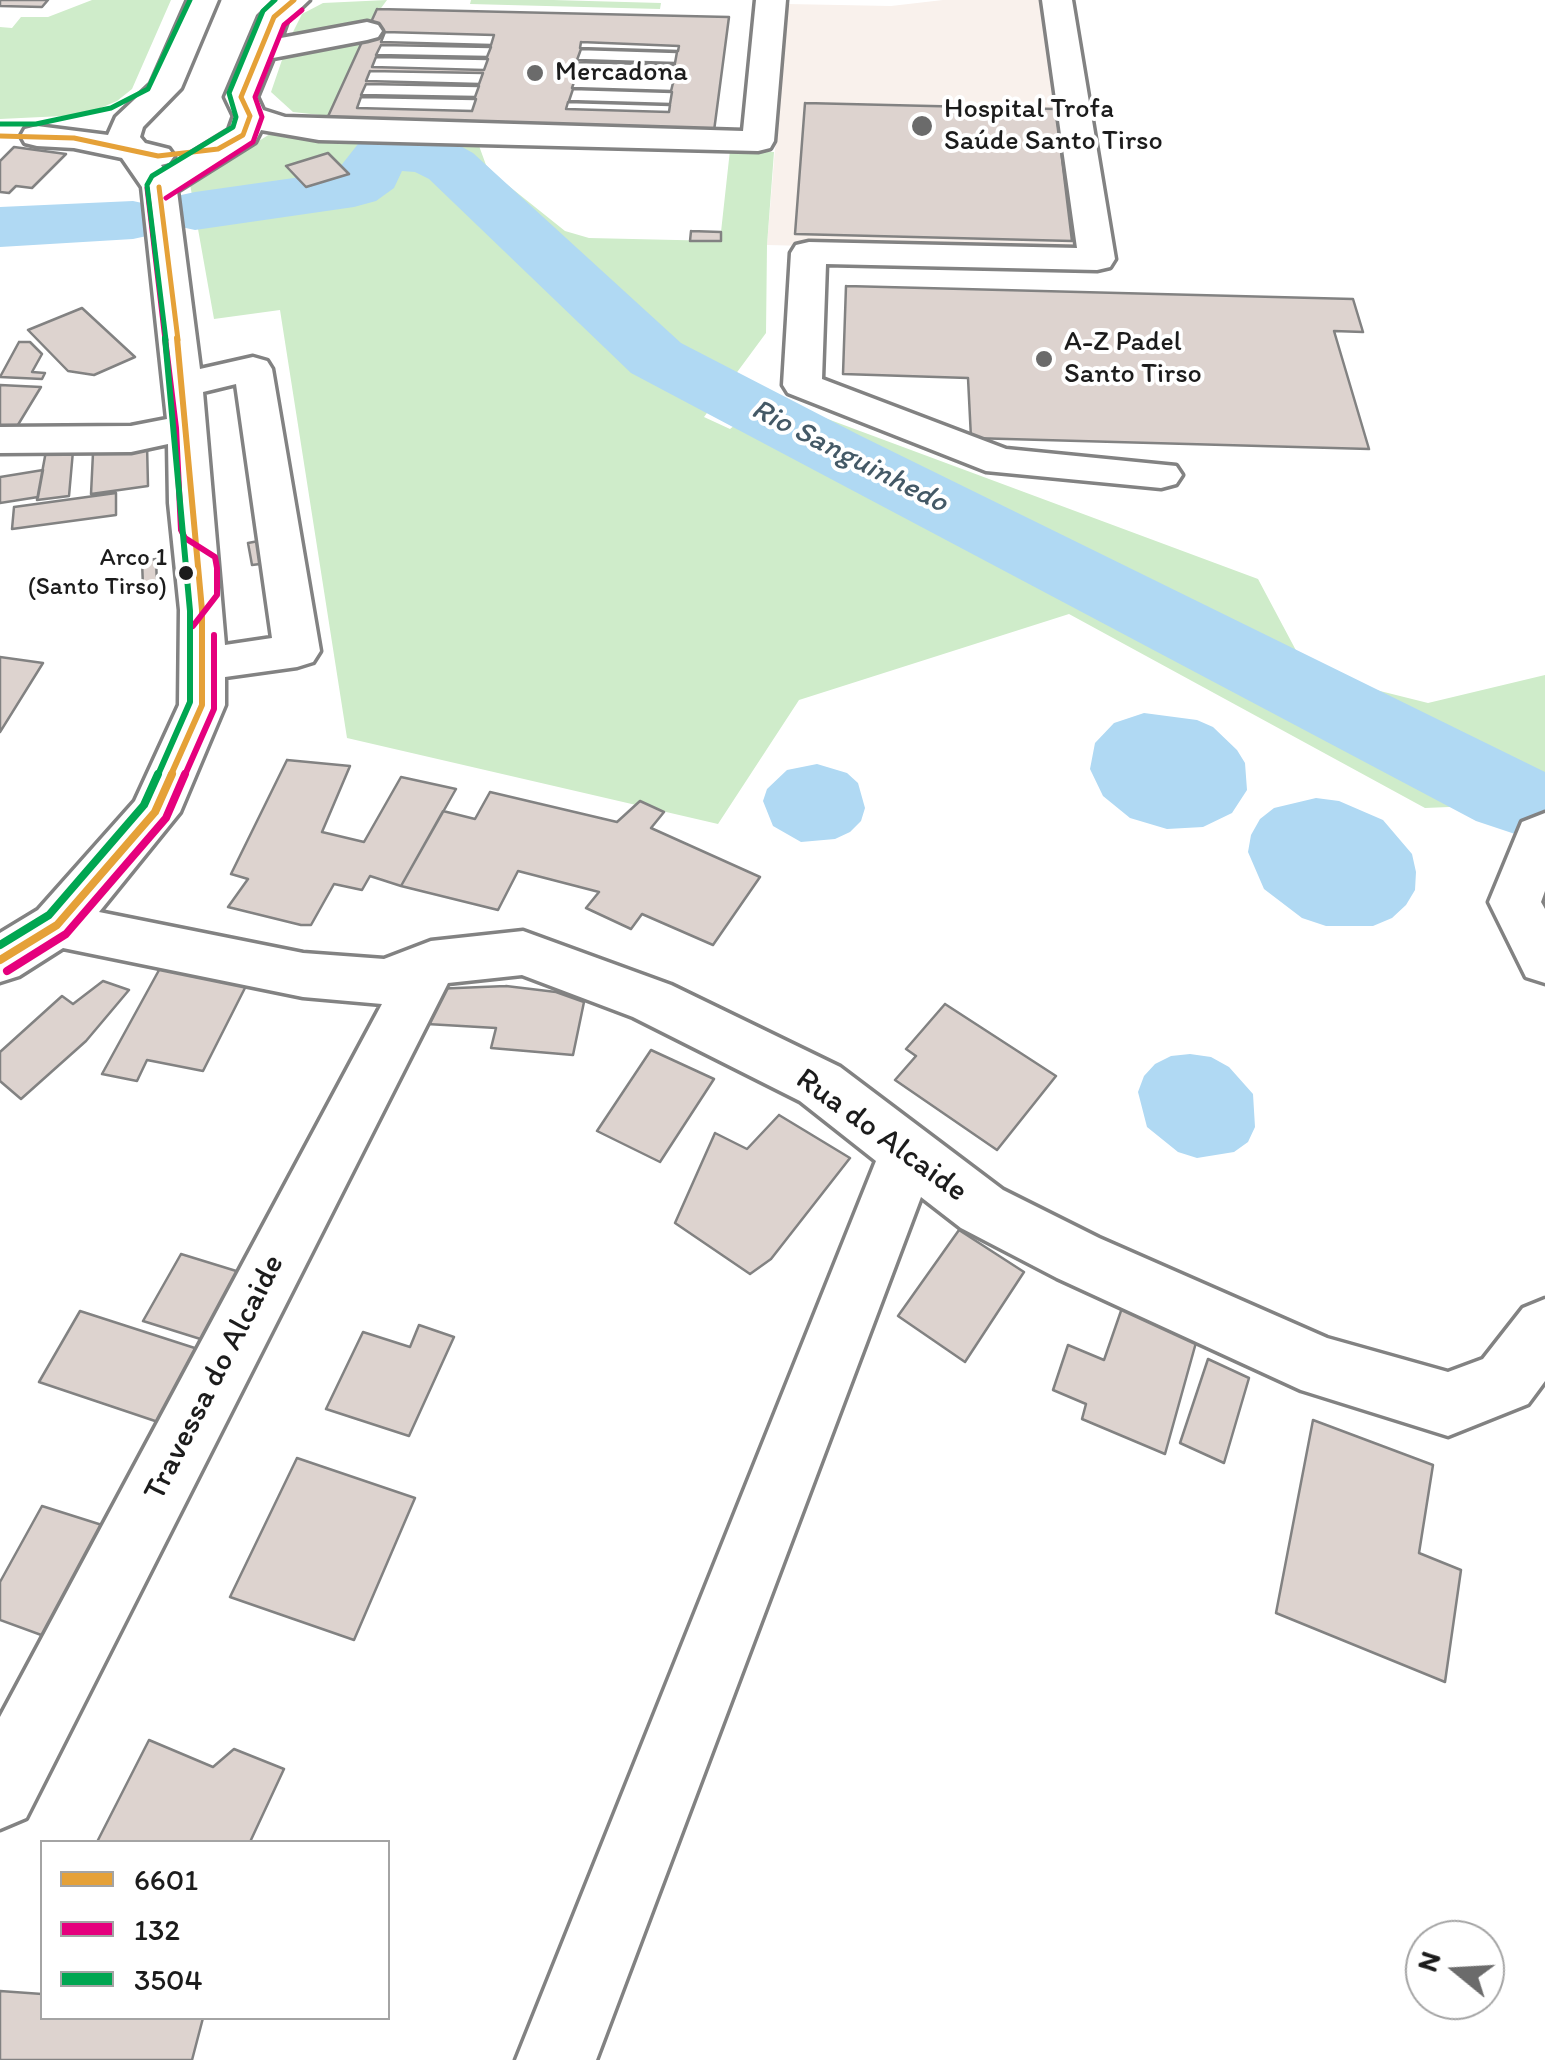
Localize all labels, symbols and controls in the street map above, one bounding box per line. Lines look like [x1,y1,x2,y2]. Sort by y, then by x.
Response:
place label: Mercadona [555,56,688,90]
marker: Mercadona [524,62,546,84]
place label: Hospital Trofa Saúde Santo Tirso [944,93,1163,159]
marker: Hospital Trofa Saúde Santo Tirso [909,113,935,139]
place label: A-Z Padel Santo Tirso [1064,326,1202,392]
marker: A-Z Padel Santo Tirso [1033,348,1055,370]
water label: Rio Sanguinhedo [745,392,953,522]
place label: Arco 1 (Santo Tirso) [28,544,167,603]
marker: Arco 1 (Santo Tirso) [176,563,196,583]
street label: Rua do Alcaide [788,1061,974,1211]
street label: Travessa do Alcaide [136,1249,294,1507]
legend [40,1840,390,2020]
text: 6601 [134,1861,198,1898]
text: 132 [134,1911,180,1948]
north arrow [1405,1920,1505,2020]
text: N [1409,1947,1447,1976]
text: 3504 [134,1961,203,1998]

